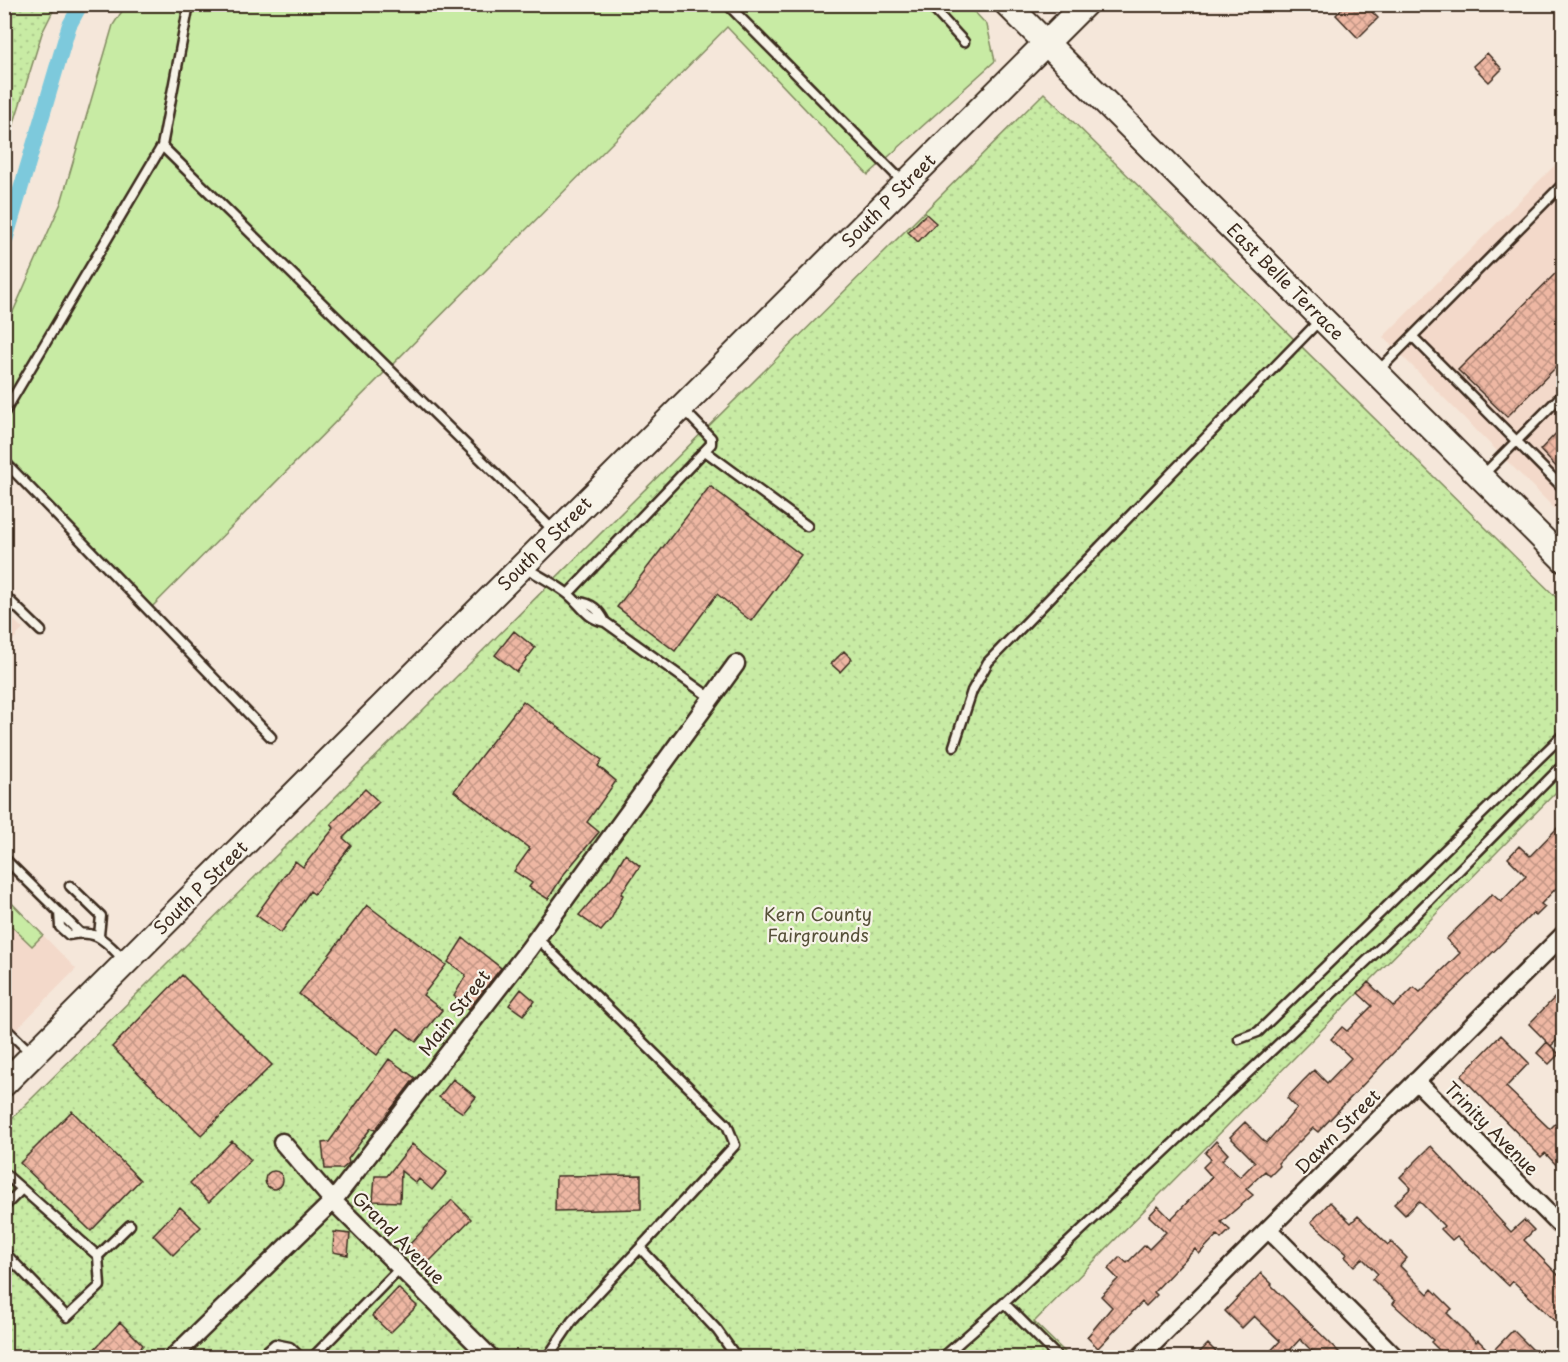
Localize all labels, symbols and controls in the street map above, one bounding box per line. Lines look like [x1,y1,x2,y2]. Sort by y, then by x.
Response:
street label: South P Street [835,147,941,253]
street label: East Belle Terrace [1221,216,1351,346]
street label: South P Street [491,490,597,596]
street label: South P Street [147,834,253,940]
park label: Kern County Fairgrounds [764,900,872,948]
street label: Main Street [412,963,496,1061]
street label: Trinity Avenue [1439,1075,1546,1181]
street label: Dawn Street [1288,1082,1386,1180]
street label: Grand Avenue [346,1184,452,1290]

